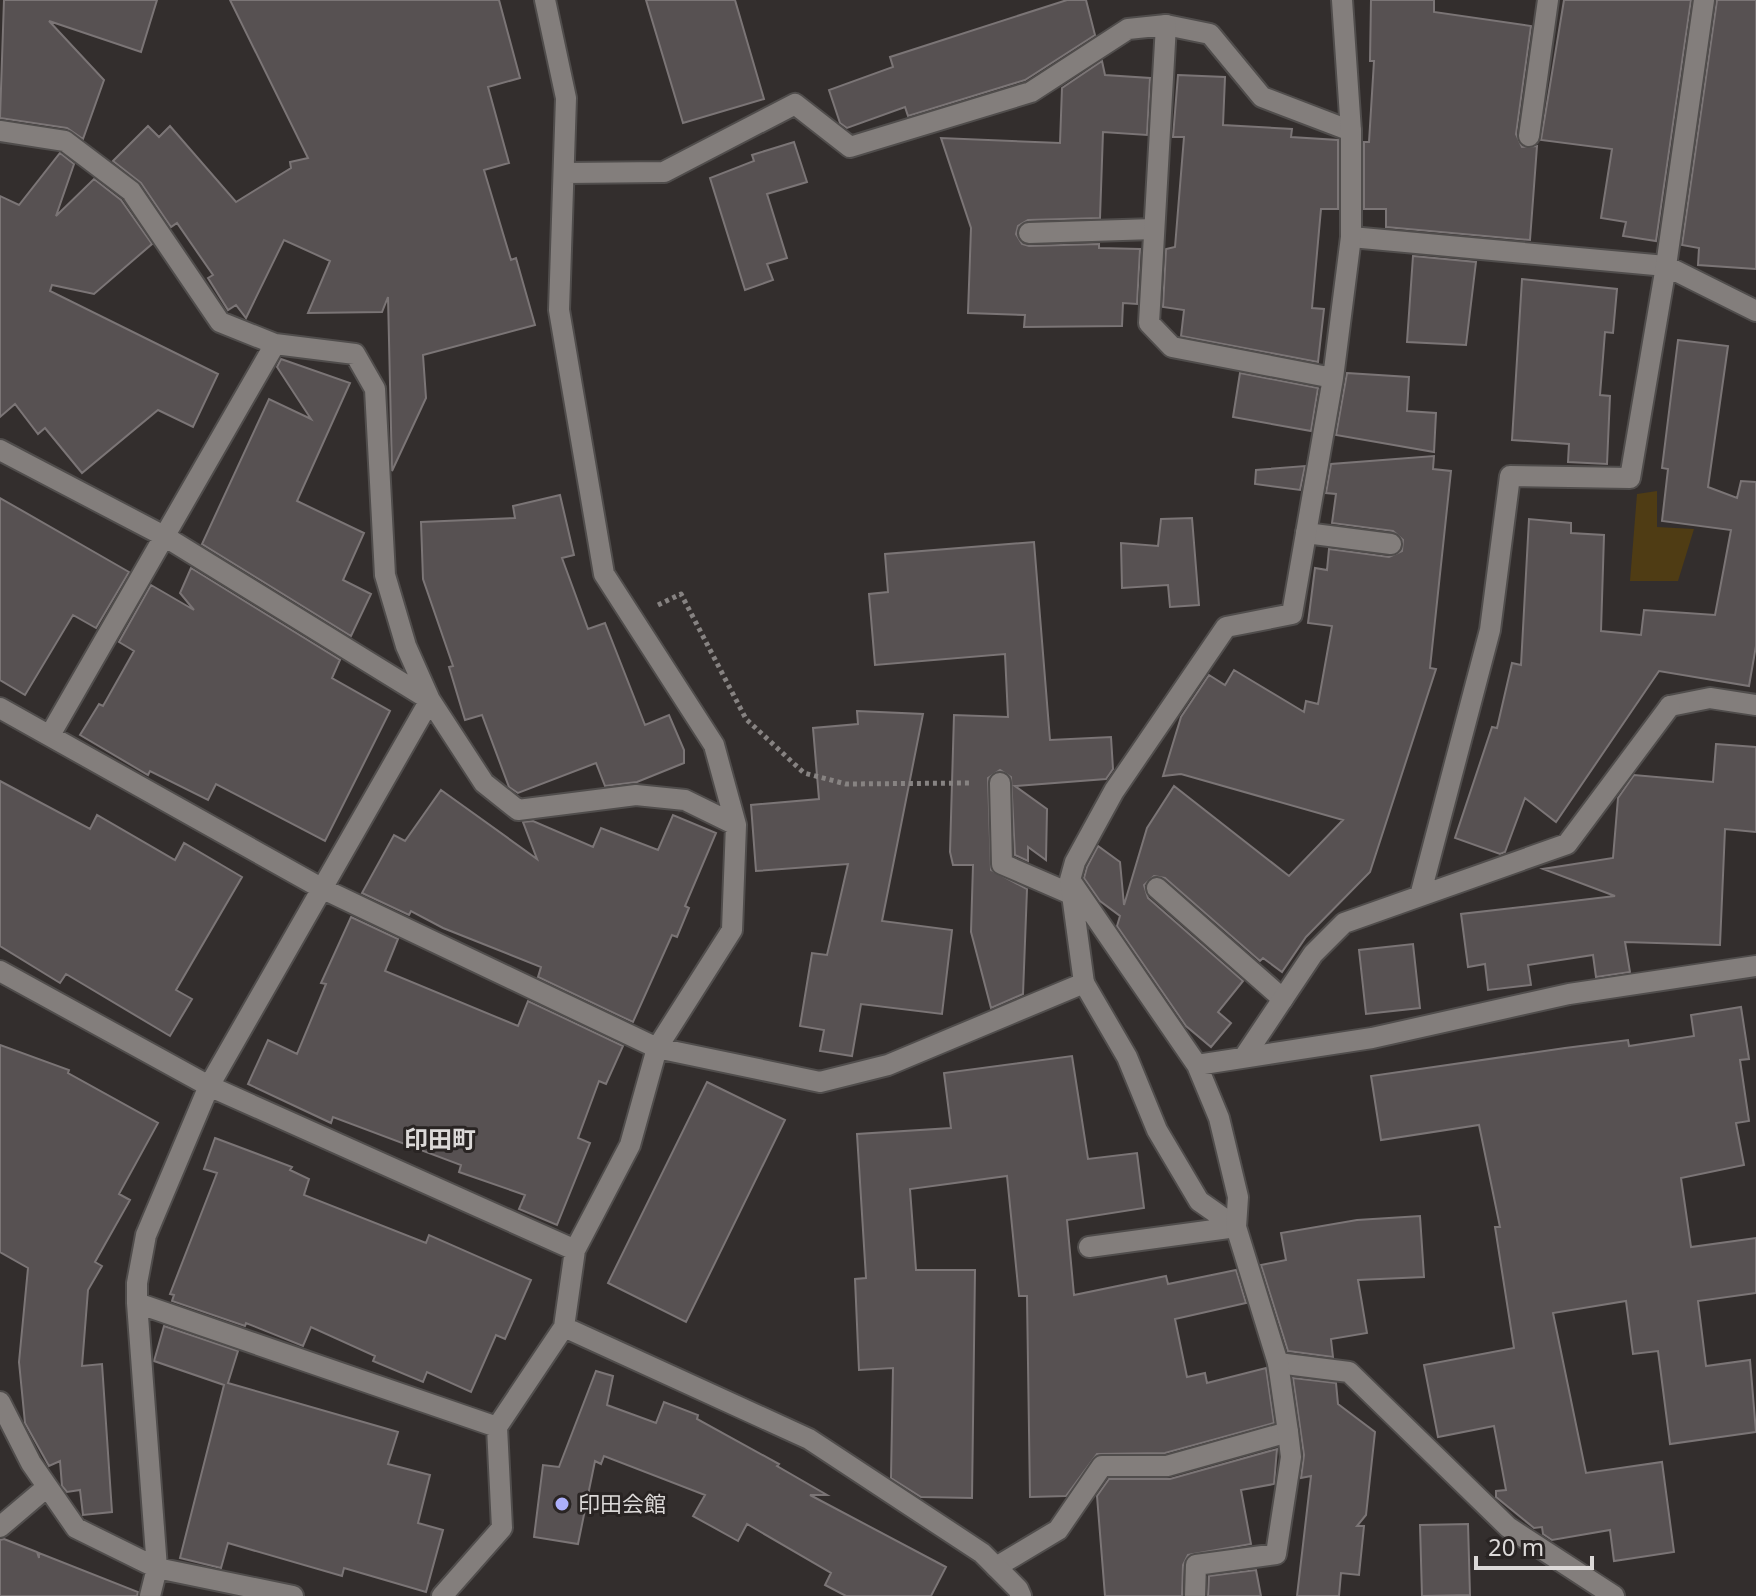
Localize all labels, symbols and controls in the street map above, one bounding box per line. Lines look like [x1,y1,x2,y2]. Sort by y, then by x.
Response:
district label: 印田町 [404,1122,476,1155]
place label: 印田会館 [578,1488,666,1518]
marker: 印田会館 [553,1495,571,1513]
scale bar [1476,1520,1592,1570]
text: 20 m [1488,1530,1544,1563]

